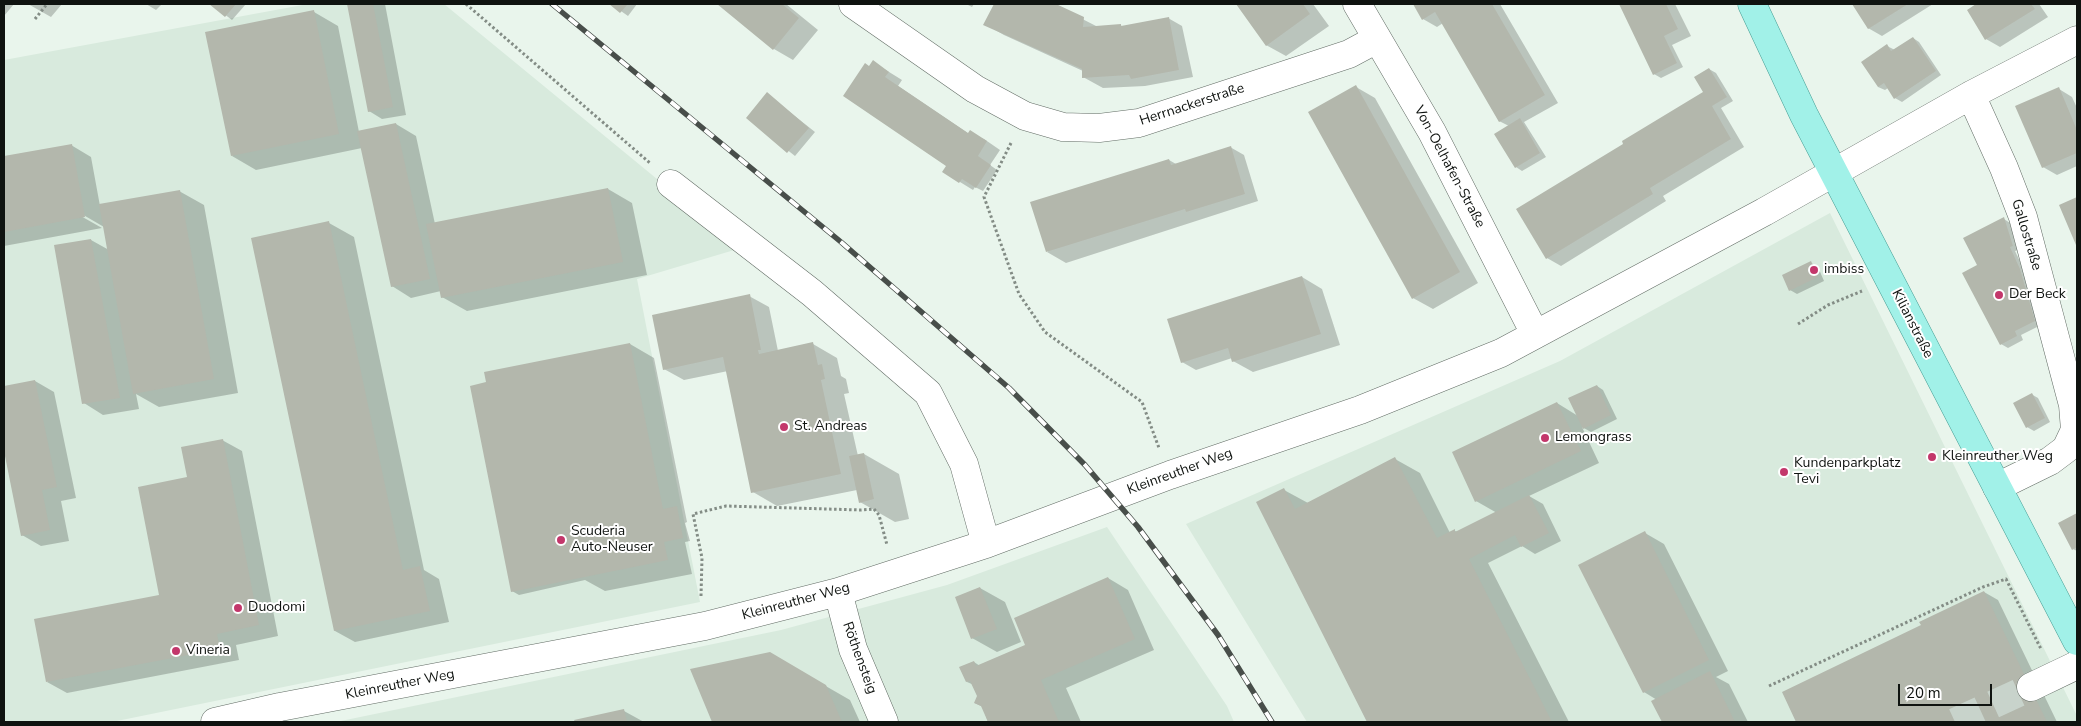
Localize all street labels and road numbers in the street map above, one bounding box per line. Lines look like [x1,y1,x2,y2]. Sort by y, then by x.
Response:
street label: Herrnackerstraße [1137,80,1247,130]
street label: Von-Oelhafen-Straße [1410,103,1488,231]
street label: Gallostraße [2007,197,2045,273]
street label: Kilianstraße [1888,287,1936,361]
street label: Kleinreuther Weg [1125,445,1235,499]
street label: Kleinreuther Weg [740,580,852,624]
street label: Röthensteig [838,620,880,696]
street label: Kleinreuther Weg [344,666,456,704]

